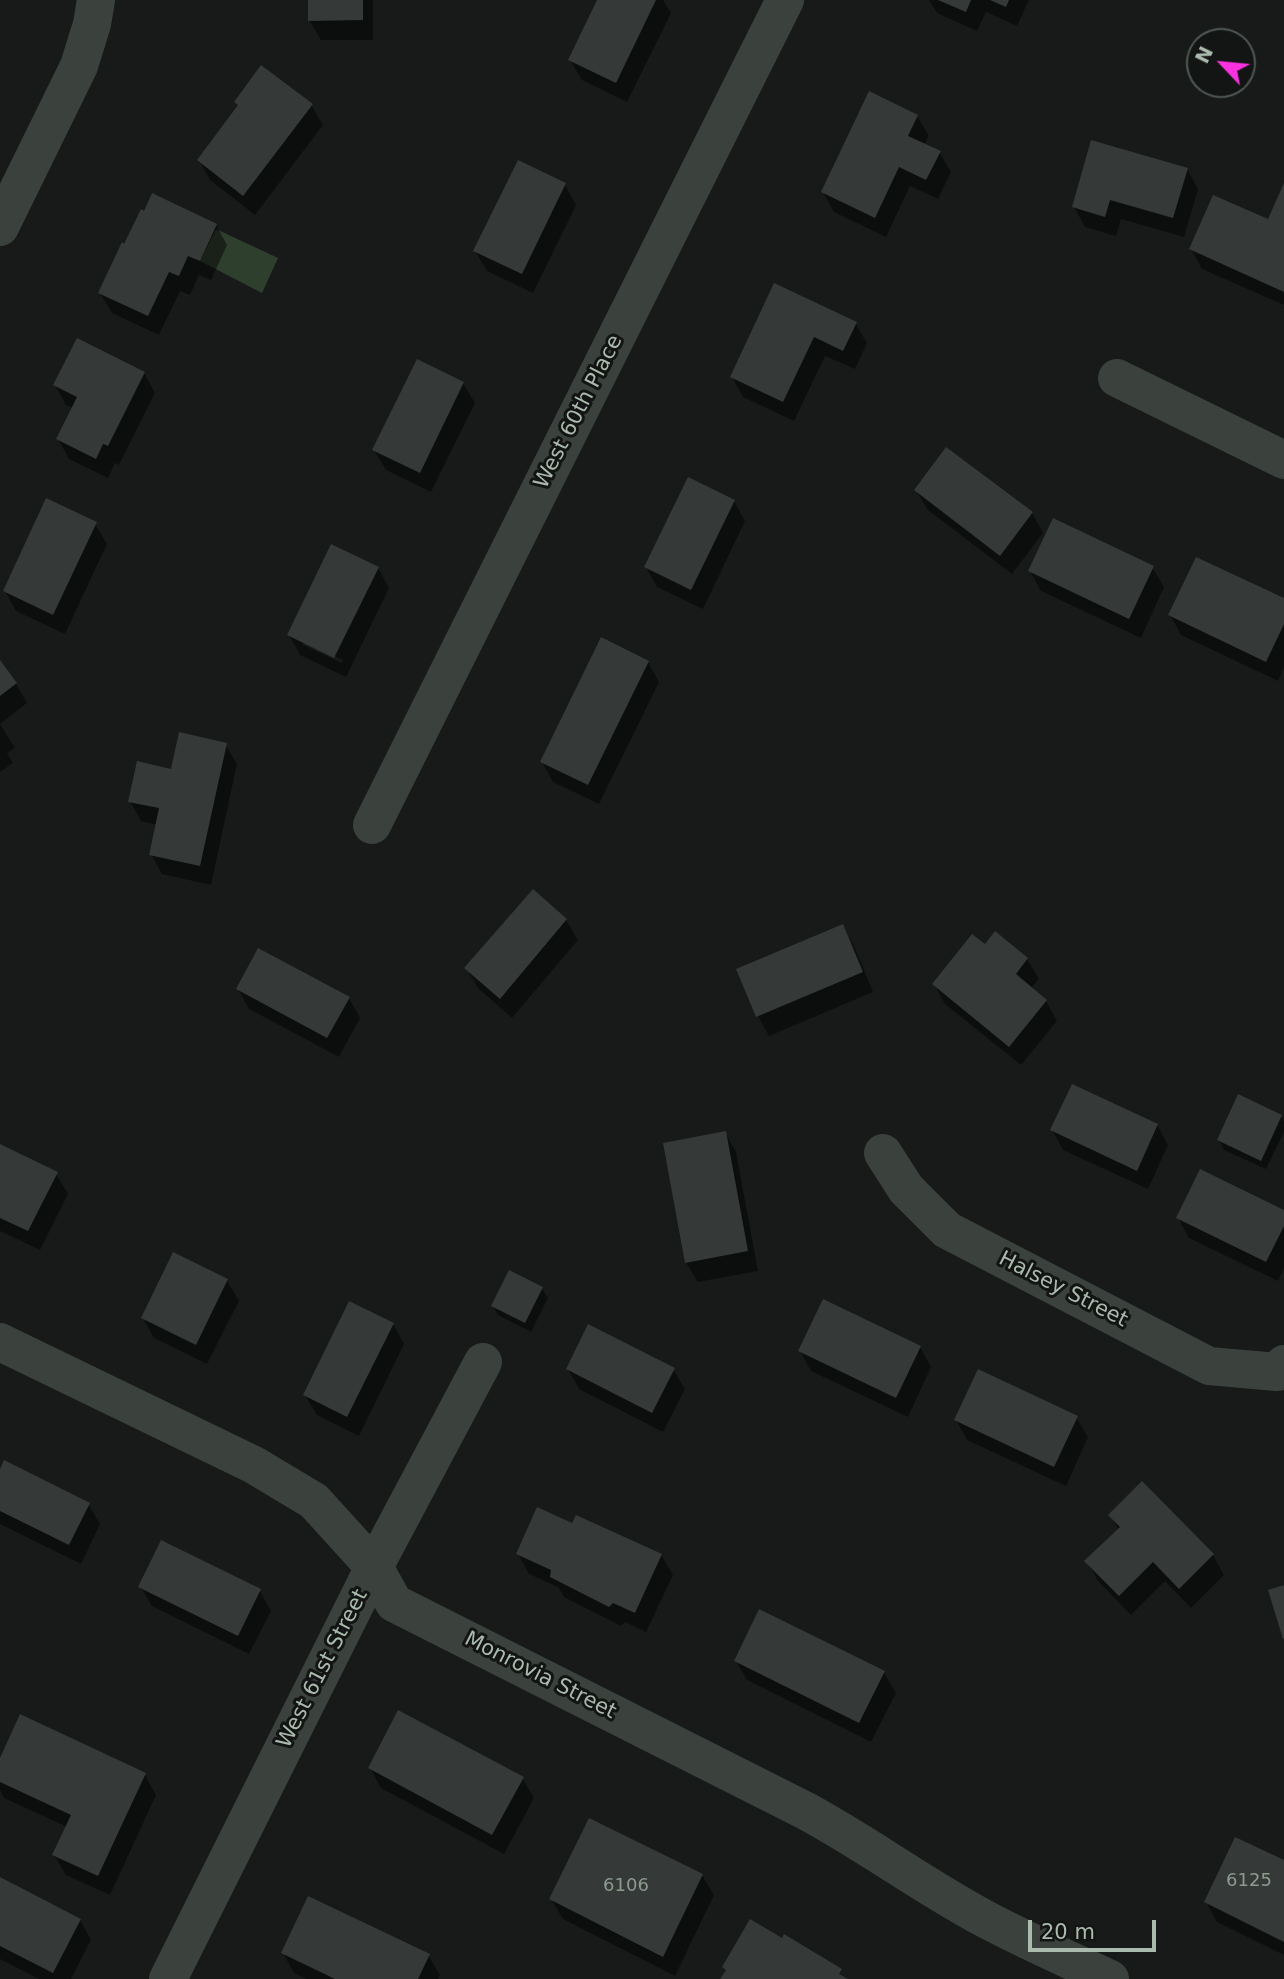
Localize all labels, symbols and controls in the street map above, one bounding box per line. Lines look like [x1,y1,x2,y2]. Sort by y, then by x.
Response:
north arrow [1186,28,1256,98]
text: N [1191,43,1217,67]
street label: West 60th Place [529,331,629,493]
street label: Halsey Street [994,1247,1132,1333]
street label: West 61st Street [272,1585,374,1753]
street label: Monrovia Street [460,1627,620,1725]
house number: 6125 [1226,1870,1272,1892]
house number: 6106 [603,1875,649,1897]
scale bar [1032,1906,1160,1950]
text: 20 m [1041,1920,1095,1944]

